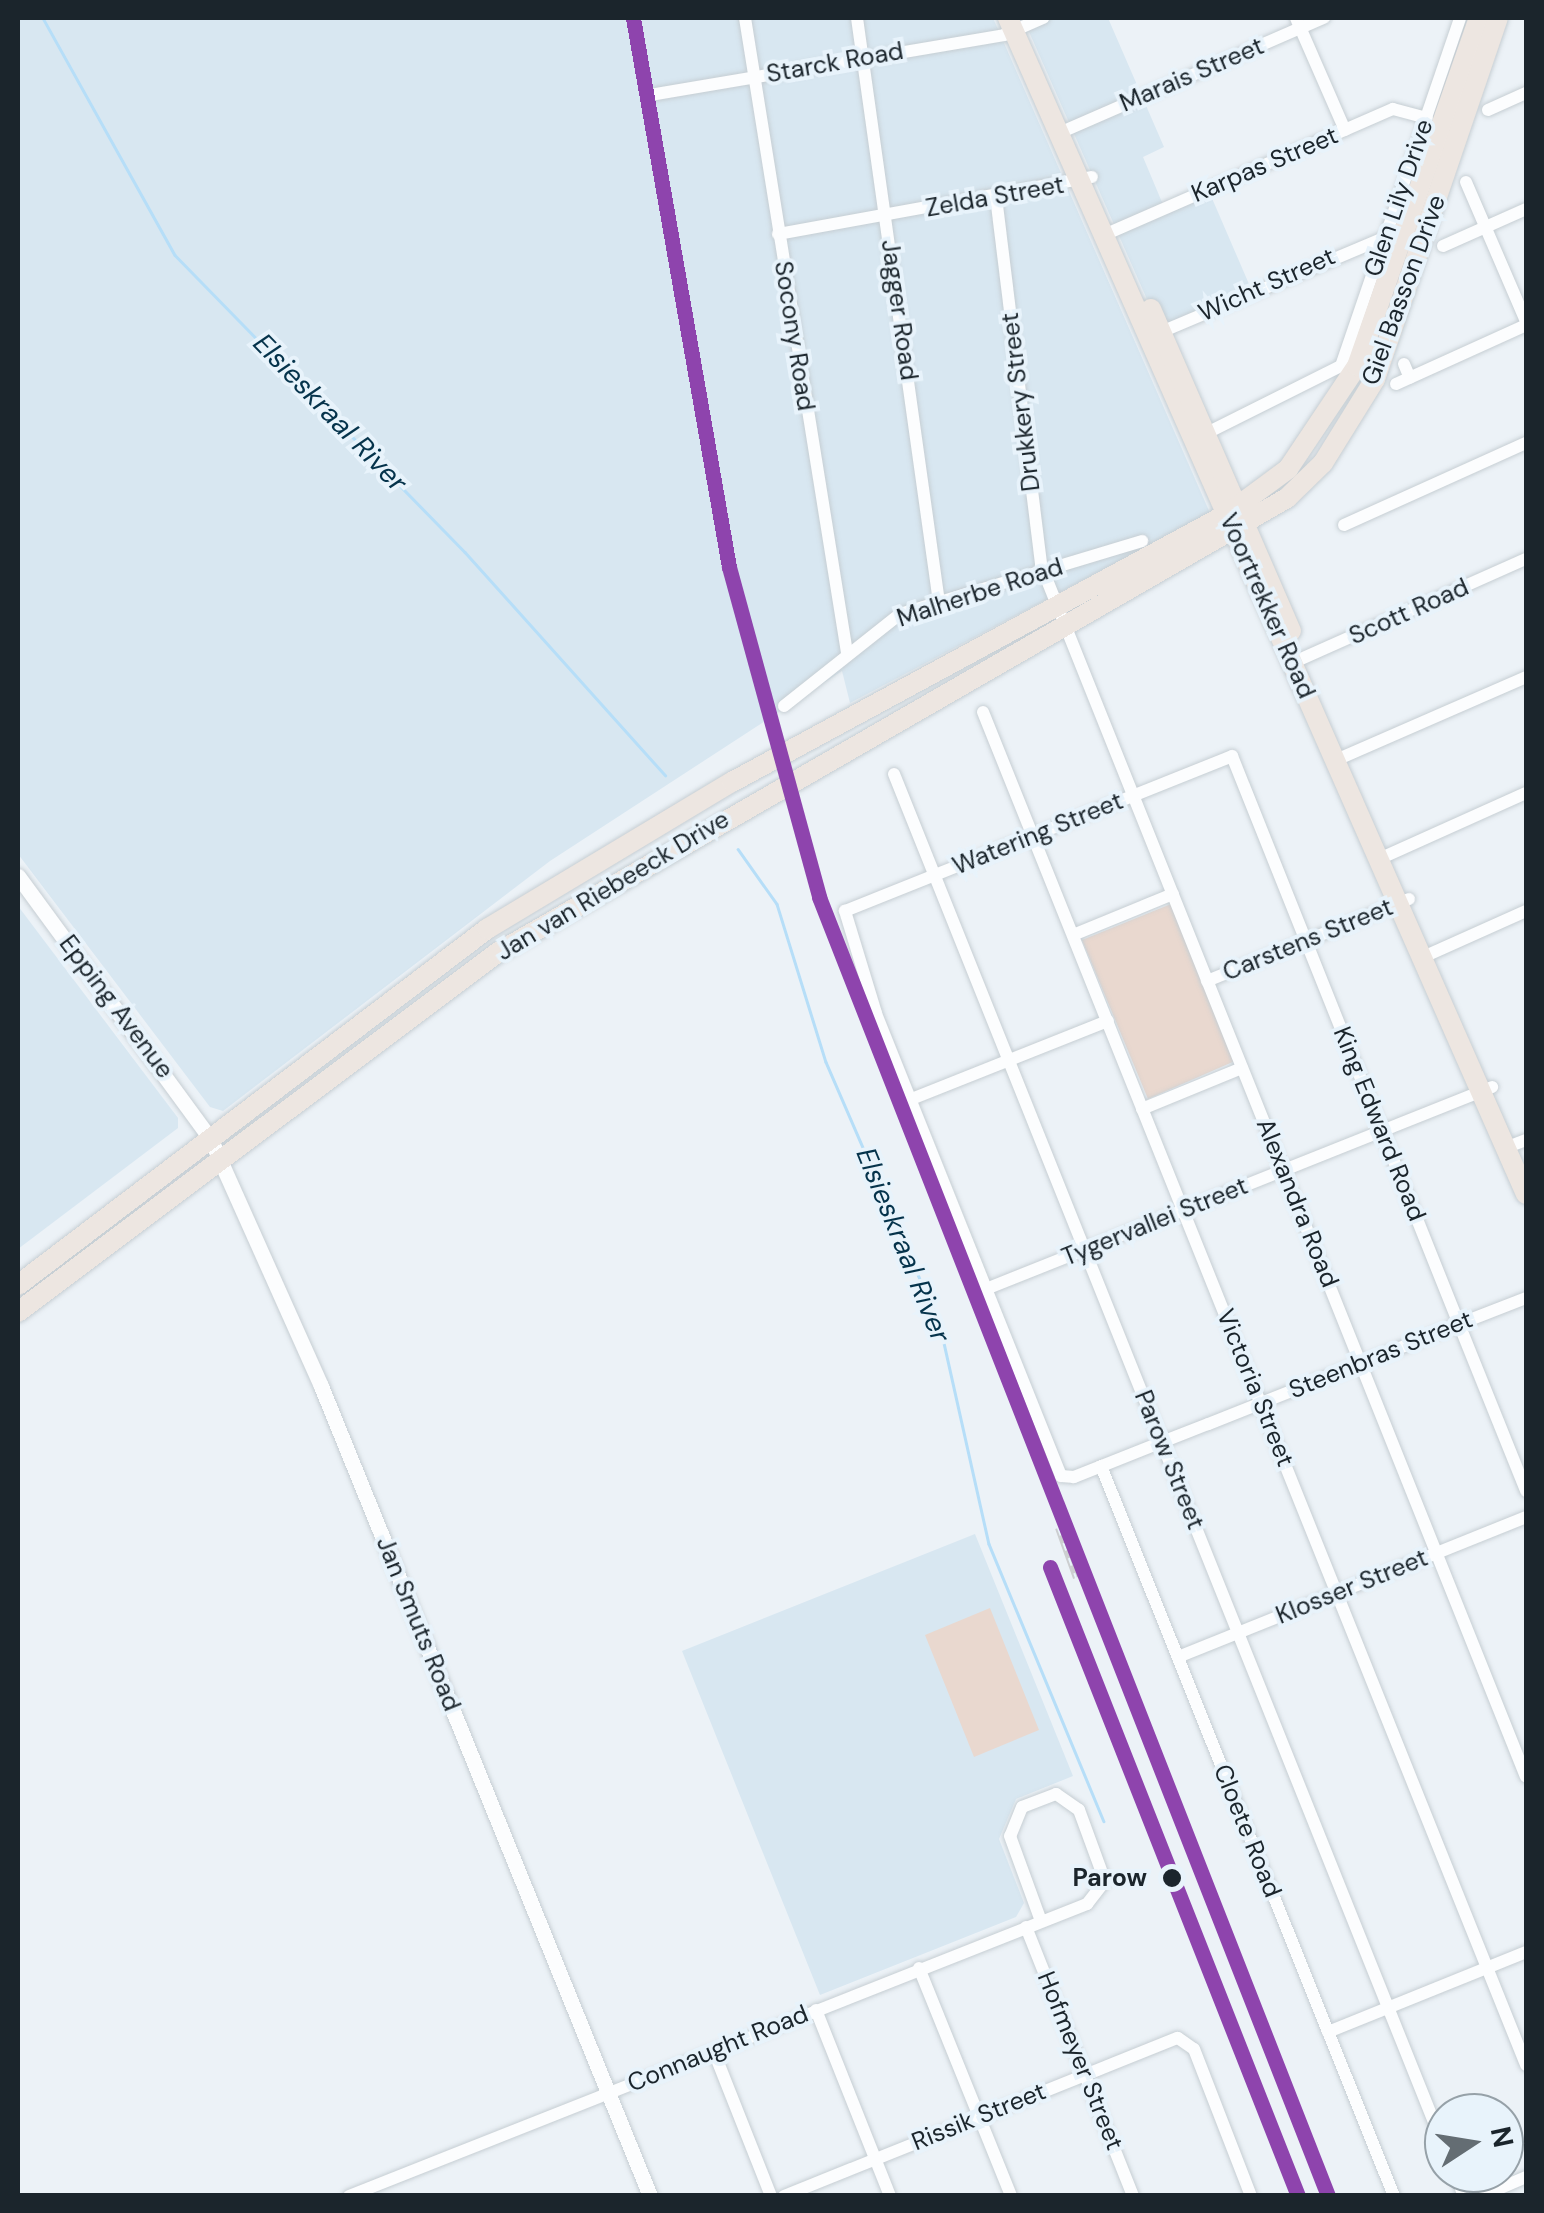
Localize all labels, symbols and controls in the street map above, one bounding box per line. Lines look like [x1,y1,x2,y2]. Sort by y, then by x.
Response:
street label: Marais Street [1115,31,1269,119]
street label: Starck Road [764,36,906,90]
street label: Glen Lily Drive [1358,115,1440,281]
street label: Karpas Street [1187,121,1343,209]
street label: Zelda Street [923,170,1067,224]
street label: Giel Basson Drive [1356,191,1452,389]
street label: Jagger Road [874,238,924,382]
street label: Wicht Street [1194,242,1340,328]
street label: Socony Road [767,259,821,413]
street label: Drukkery Street [995,311,1047,493]
water label: Elsieskraal River [246,327,414,499]
street label: Voortrekker Road [1213,509,1321,703]
street label: Malherbe Road [893,552,1067,634]
street label: Scott Road [1345,572,1473,652]
street label: Watering Street [949,786,1127,882]
street label: Jan van Riebeeck Drive [491,805,735,967]
street label: Carstens Street [1219,892,1397,988]
street label: Epping Avenue [52,930,180,1084]
street label: King Edward Road [1326,1022,1432,1226]
street label: Alexandra Road [1249,1114,1345,1292]
water label: Elsieskraal River [849,1143,957,1347]
street label: Tygervallei Street [1058,1171,1252,1273]
street label: Victoria Street [1210,1305,1300,1471]
street label: Steenbras Street [1285,1305,1477,1405]
street label: Parow Street [1128,1386,1210,1534]
street label: Jan Smuts Road [369,1532,467,1716]
street label: Klosser Street [1272,1543,1432,1631]
street label: Cloete Road [1207,1760,1287,1902]
marker: Parow [1156,1862,1188,1894]
place label: Parow [1072,1863,1147,1893]
street label: Hofmeyer Street [1031,1967,1129,2155]
street label: Connaught Road [623,1999,813,2099]
street label: Rissik Street [908,2076,1050,2158]
north arrow [1424,2093,1524,2193]
text: N [1482,2123,1522,2151]

